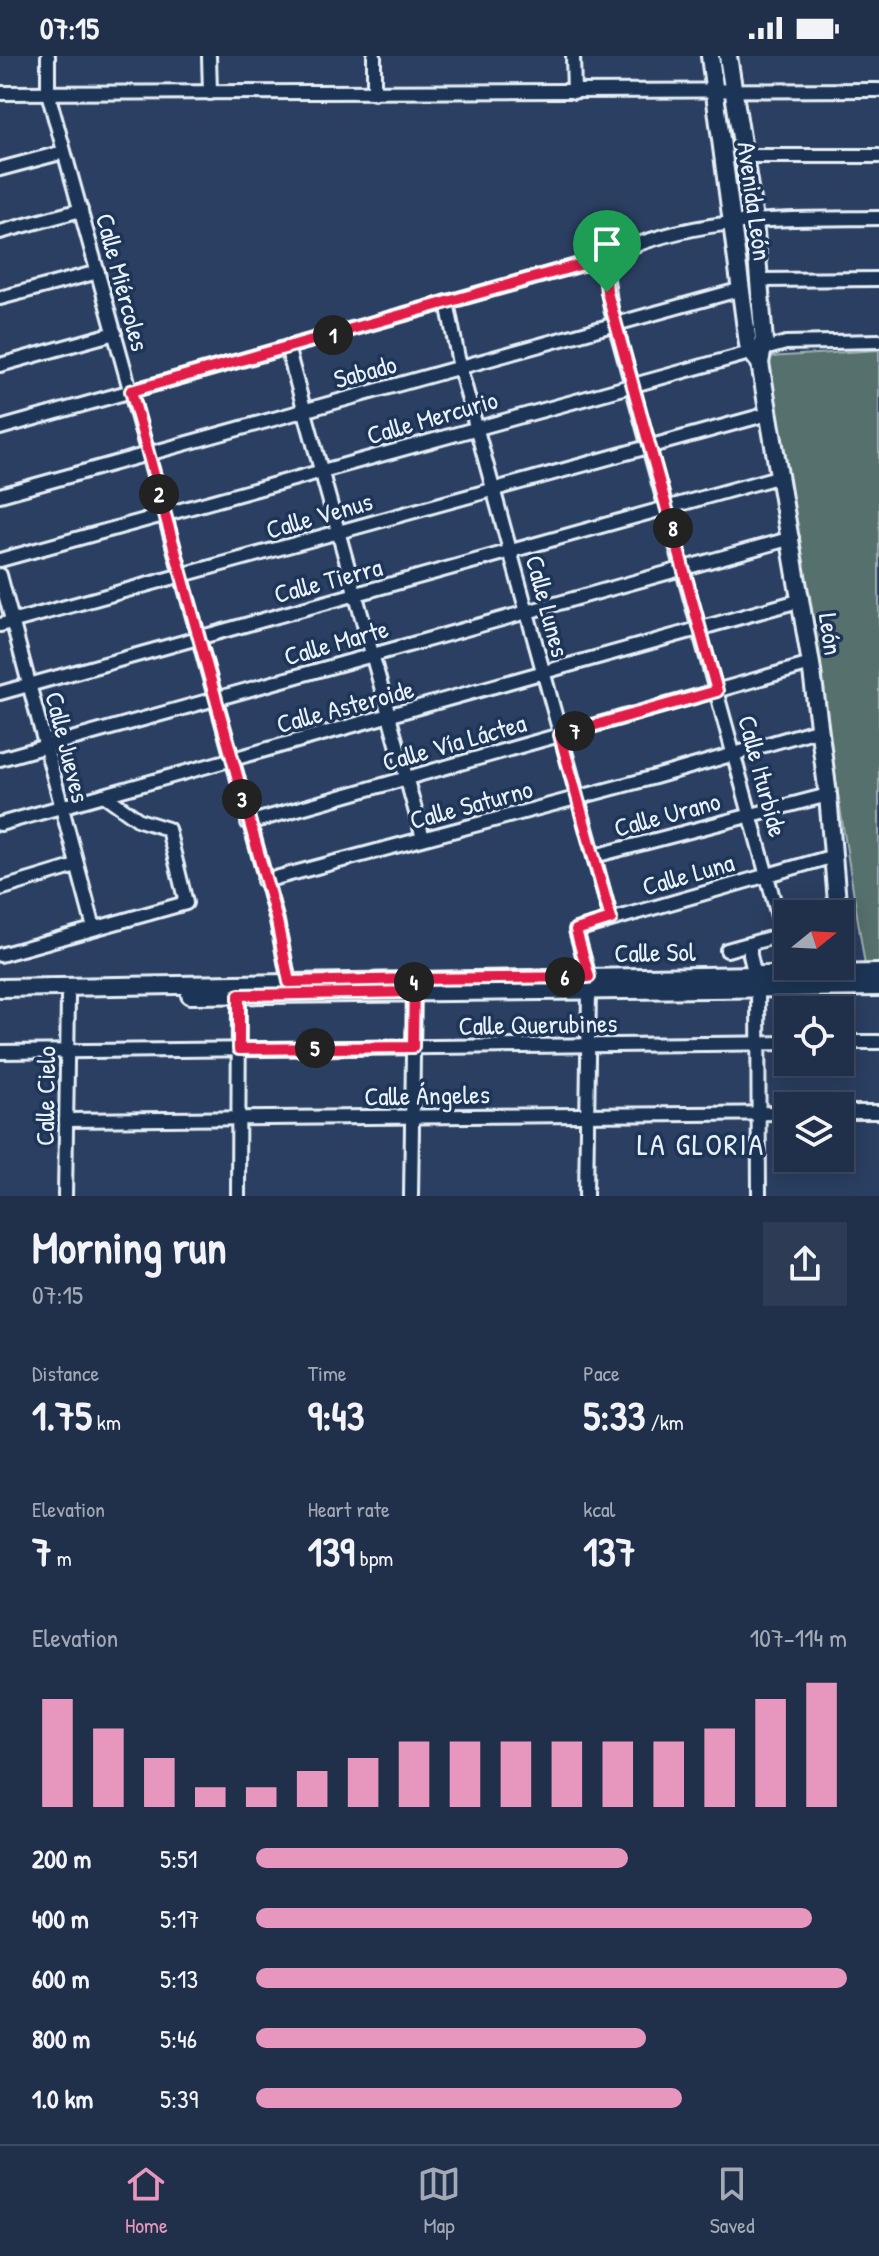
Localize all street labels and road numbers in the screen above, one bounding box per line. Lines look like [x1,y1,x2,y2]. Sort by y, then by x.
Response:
street label: Avenida León [729,139,781,263]
street label: Calle Miércoles [88,209,158,355]
street label: Sabado [330,346,400,396]
street label: Calle Mercurio [362,382,502,452]
street label: Calle Venus [262,483,376,547]
street label: Calle Tierra [270,549,386,611]
street label: Calle Lunes [518,551,578,661]
street label: Calle Marte [280,610,392,674]
street label: León [811,611,851,657]
street label: Calle Asteroide [272,671,418,741]
street label: Calle Jueves [37,688,99,806]
street label: Calle Vía Láctea [378,705,530,779]
street label: Calle Iturbide [730,711,796,841]
street label: Calle Saturno [406,771,536,837]
street label: Calle Urano [610,783,724,845]
street label: Calle Luna [638,844,738,904]
street label: Calle Sol [614,934,696,970]
street label: Calle Querubines [458,1005,618,1043]
street label: Calle Cielo [27,1046,63,1146]
street label: Calle Ángeles [364,1076,490,1114]

